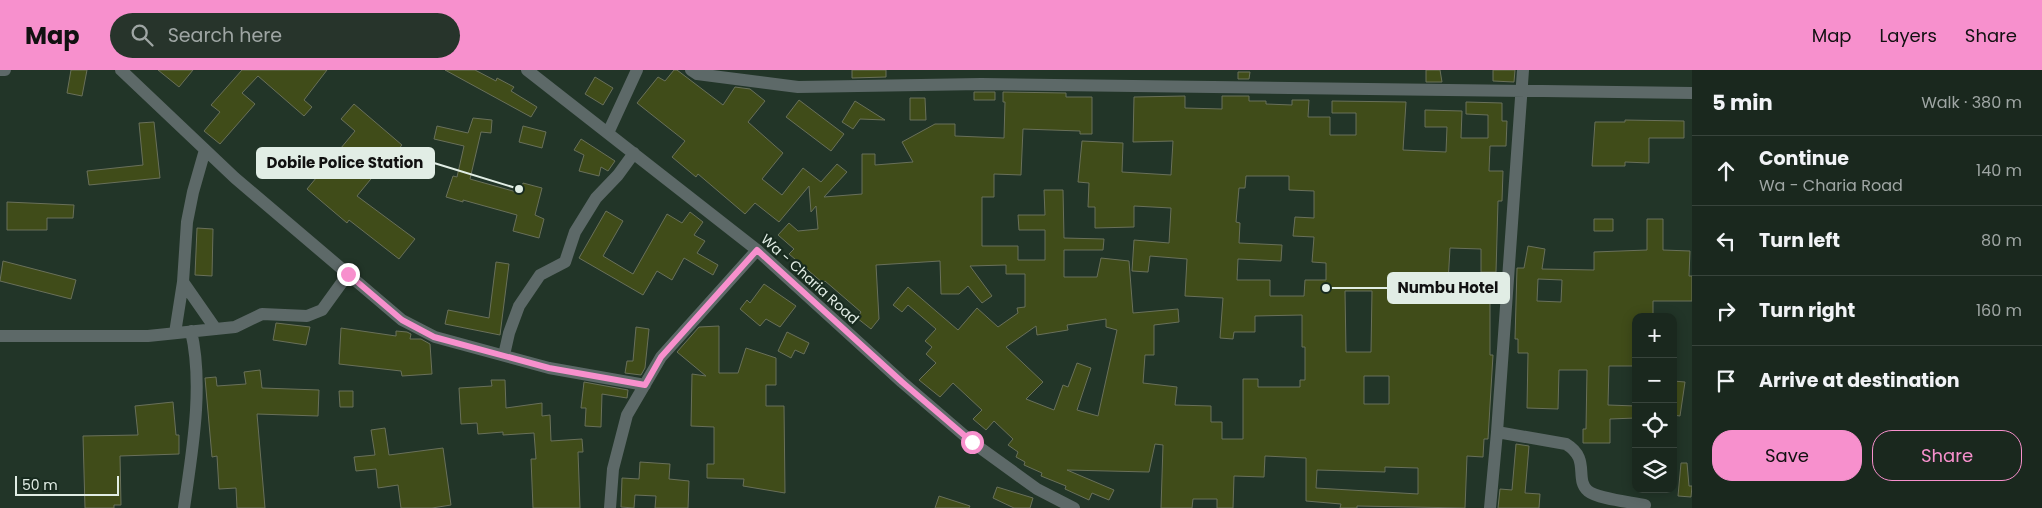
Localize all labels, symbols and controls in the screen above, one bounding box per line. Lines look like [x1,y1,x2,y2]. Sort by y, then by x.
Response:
search box [110,13,460,58]
text: Map [25,19,80,52]
icon: search [128,21,156,49]
text: Search here [168,22,282,49]
text: Map [1812,23,1852,48]
text: Layers [1880,23,1937,48]
text: Share [1965,23,2017,48]
text: 5 min [1712,88,1773,117]
text: Walk · 380 m [1921,91,2022,114]
text: Continue [1759,145,1849,172]
callout: Dobile Police Station [257,148,434,178]
text: Dobile Police Station [267,152,423,173]
icon: ahead [1712,157,1740,185]
text: 140 m [1976,159,2022,182]
text: Wa - Charia Road [1759,174,1903,197]
icon: left [1712,227,1740,255]
text: Turn left [1759,227,1840,254]
street label: Wa - Charia Road [757,229,863,329]
text: 80 m [1981,229,2022,252]
route end [337,263,360,286]
callout: Numbu Hotel [1388,273,1509,303]
text: Numbu Hotel [1397,277,1499,298]
icon: right [1712,297,1740,325]
text: Turn right [1759,297,1855,324]
text: 160 m [1976,299,2022,322]
map controls [1632,313,1677,493]
button: + [1632,313,1677,358]
button: − [1632,358,1677,403]
icon: arrive [1712,367,1740,395]
text: Arrive at destination [1759,367,1960,394]
button: locate [1632,403,1677,448]
button: Save [1712,430,1862,481]
button: Share [1872,430,2022,481]
route start [961,431,984,454]
button: layers [1632,448,1677,493]
scale bar [15,473,119,496]
text: 50 m [22,475,58,495]

